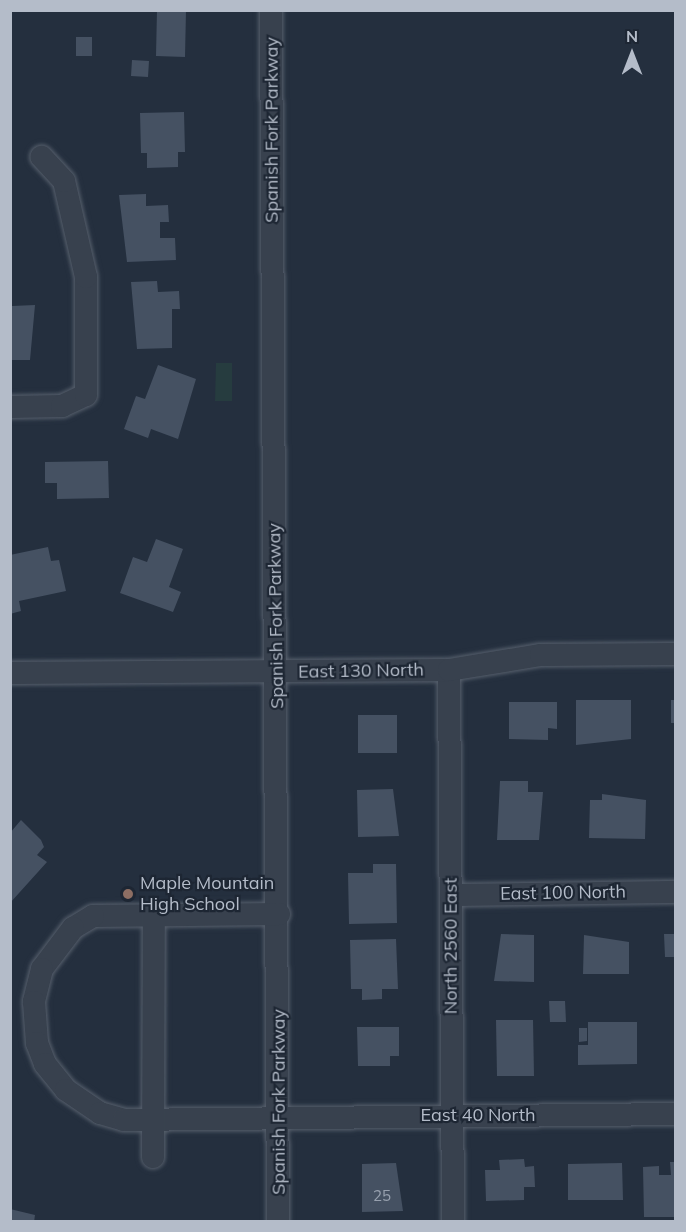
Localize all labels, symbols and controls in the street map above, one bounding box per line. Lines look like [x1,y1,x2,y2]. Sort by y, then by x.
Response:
north arrow [602,24,662,84]
text: N [626,26,638,46]
street label: Spanish Fork Parkway [261,37,283,223]
street label: Spanish Fork Parkway [264,523,288,709]
street label: East 130 North [298,659,424,683]
place label: Maple Mountain High School [140,873,274,916]
street label: North 2560 East [440,878,462,1014]
street label: East 100 North [500,881,626,905]
marker: Maple Mountain High School [121,887,135,901]
street label: Spanish Fork Parkway [268,1009,290,1195]
street label: East 40 North [421,1104,535,1126]
house number: 25 [373,1187,391,1205]

